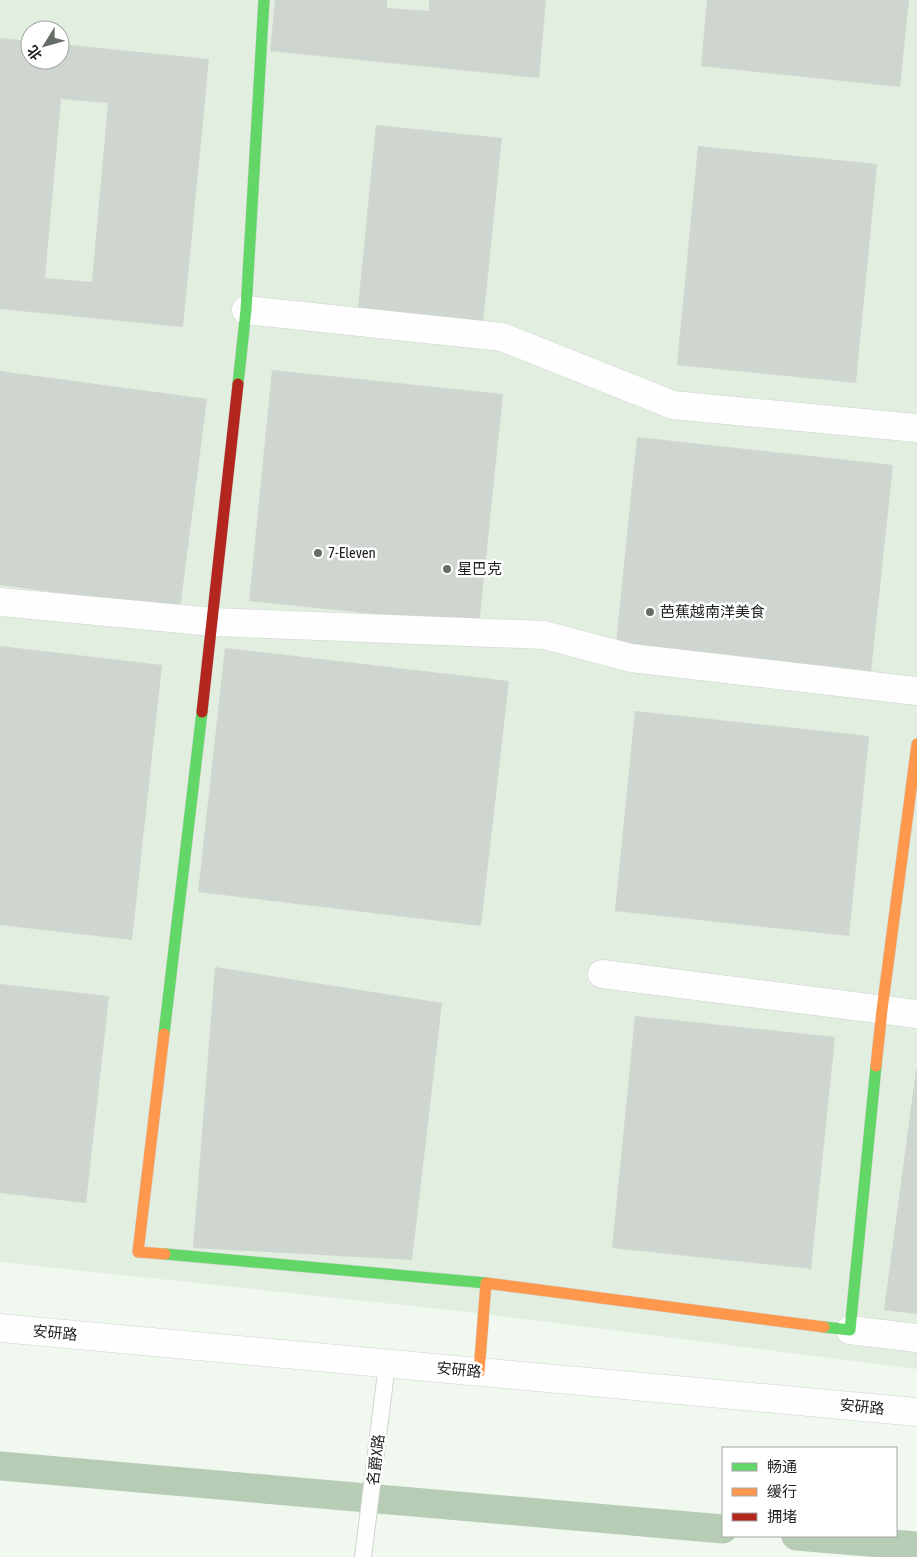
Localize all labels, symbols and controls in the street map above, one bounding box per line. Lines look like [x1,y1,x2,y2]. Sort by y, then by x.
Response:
north arrow [20,20,70,70]
text: 北 [24,42,45,63]
place label: 7-Eleven [328,544,376,561]
marker: 7-Eleven [312,547,324,559]
place label: 星巴克 [457,560,502,577]
marker: 星巴克 [441,563,453,575]
place label: 芭蕉越南洋美食 [660,603,765,620]
marker: 芭蕉越南洋美食 [644,606,656,618]
street label: 安研路 [32,1322,78,1343]
street label: 安研路 [436,1359,482,1380]
street label: 安研路 [839,1396,885,1417]
street label: 名爵X路 [364,1433,387,1487]
legend [722,1447,897,1537]
text: 畅通 [767,1458,797,1475]
text: 缓行 [767,1483,797,1500]
text: 拥堵 [767,1508,797,1525]

